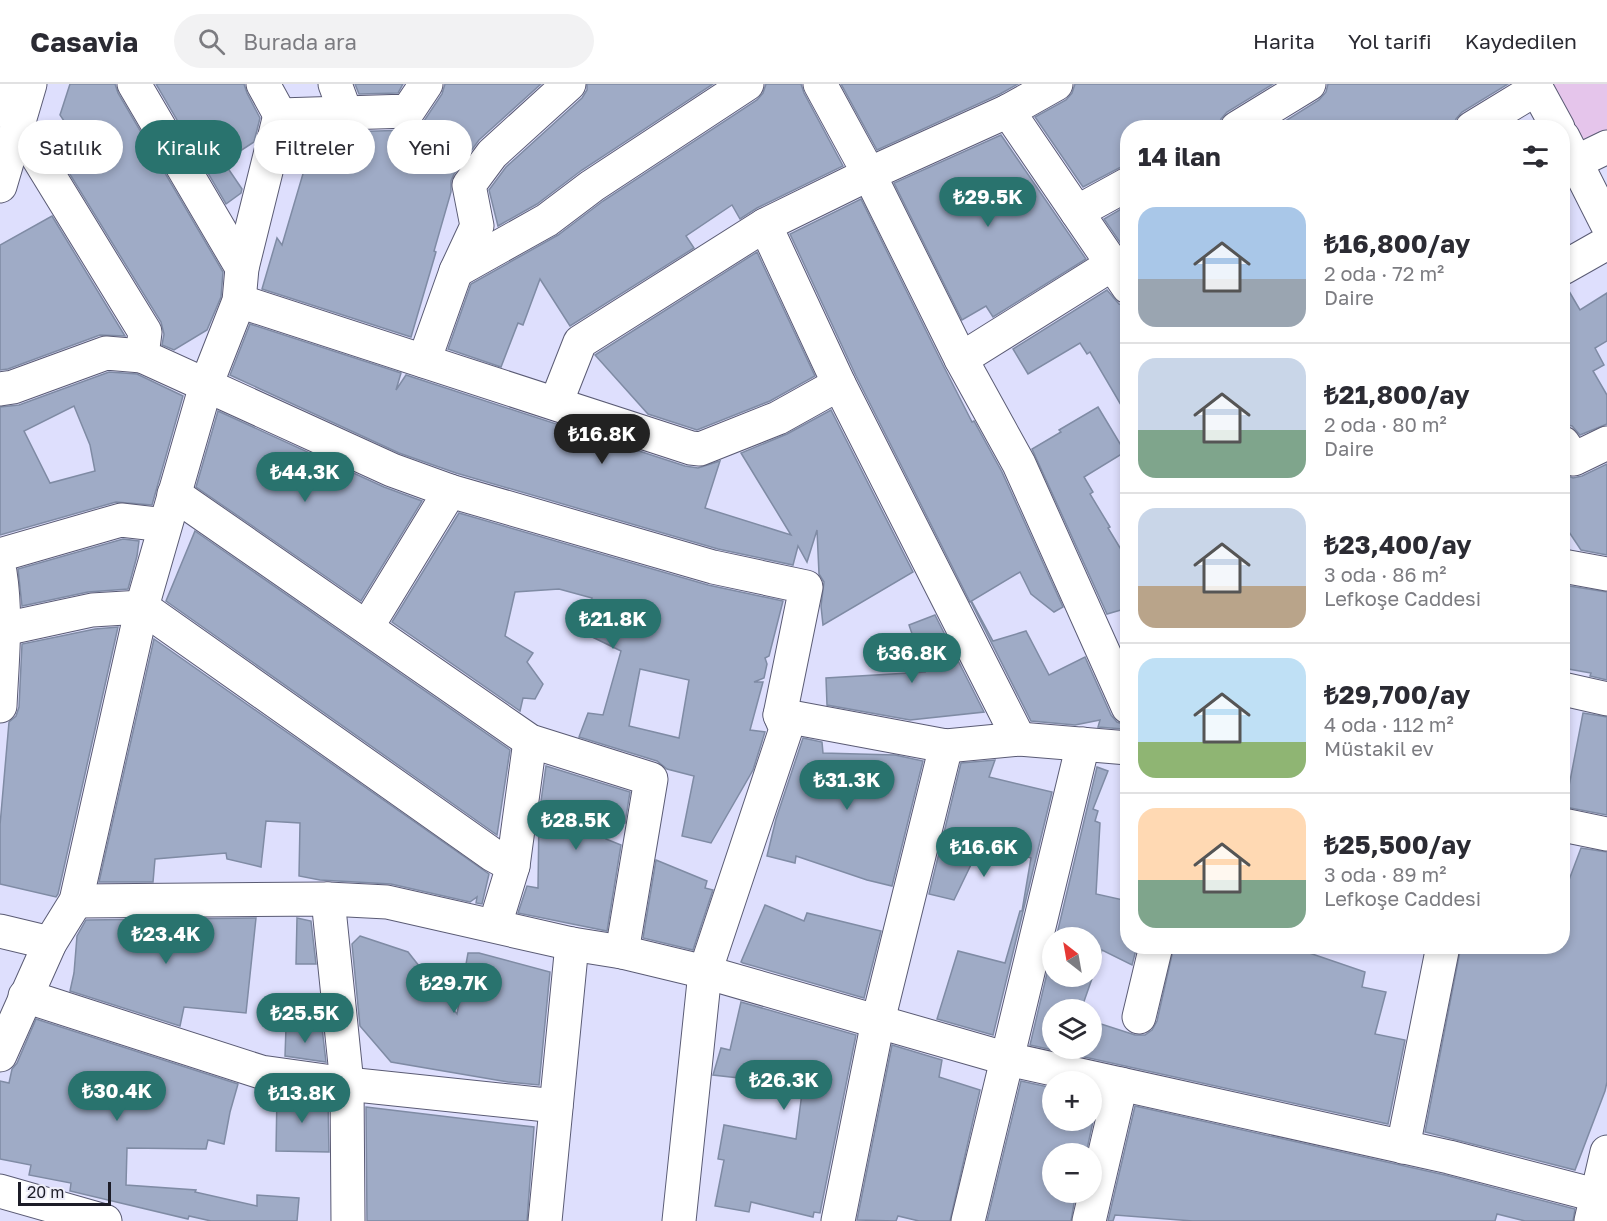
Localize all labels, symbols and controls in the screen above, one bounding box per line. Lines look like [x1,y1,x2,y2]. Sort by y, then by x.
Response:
search box [174,14,594,68]
text: Casavia [30,25,138,58]
icon: search [195,25,228,58]
text: Burada ara [243,28,357,55]
text: Harita [1253,28,1315,54]
text: Yol tarifi [1348,28,1432,54]
text: Kaydedilen [1465,28,1577,54]
chip: Satılık [18,120,123,174]
chip: Kiralık [135,120,242,174]
chip: Filtreler [254,120,375,174]
chip: Yeni [387,120,472,174]
icon: filters [1519,140,1552,173]
text: 14 ilan [1138,141,1221,172]
pin: ₺29.5K [939,177,1037,228]
text: ₺29.5K [953,184,1023,208]
text: ₺16,800/ay [1324,228,1470,259]
icon: home [1186,231,1258,303]
text: 2 oda · 72 m² [1324,261,1444,285]
text: Daire [1324,285,1374,309]
text: ₺21,800/ay [1324,379,1470,410]
icon: home [1186,382,1258,454]
text: 2 oda · 80 m² [1324,412,1447,436]
pin: ₺16.8K [553,414,651,465]
text: ₺16.8K [568,421,636,445]
text: Daire [1324,436,1374,460]
pin: ₺44.3K [256,452,354,503]
text: ₺44.3K [270,459,340,483]
text: ₺23,400/ay [1324,529,1472,560]
icon: home [1186,532,1258,604]
text: 3 oda · 86 m² [1324,562,1447,586]
text: Lefkoşe Caddesi [1324,586,1481,610]
pin: ₺21.8K [564,599,662,650]
text: ₺21.8K [579,606,647,630]
pin: ₺36.8K [863,633,961,684]
text: ₺36.8K [877,640,947,664]
text: ₺29,700/ay [1324,679,1470,710]
icon: home [1186,682,1258,754]
text: 4 oda · 112 m² [1324,712,1454,736]
text: Müstakil ev [1324,736,1434,760]
pin: ₺31.3K [798,760,896,811]
text: ₺31.3K [813,767,881,791]
pin: ₺28.5K [527,800,625,851]
text: ₺28.5K [541,807,611,831]
pin: ₺16.6K [935,827,1033,878]
text: ₺25,500/ay [1324,829,1471,860]
icon: home [1186,832,1258,904]
text: ₺16.6K [950,834,1018,858]
text: 3 oda · 89 m² [1324,862,1447,886]
text: Lefkoşe Caddesi [1324,886,1481,910]
pin: ₺23.4K [117,914,215,965]
text: ₺23.4K [131,921,201,945]
north arrow [1042,927,1102,987]
map controls [1042,927,1102,1203]
pin: ₺29.7K [405,963,503,1014]
text: ₺29.7K [420,970,488,994]
pin: ₺25.5K [256,993,354,1044]
button: layers [1042,999,1102,1059]
text: ₺25.5K [271,1000,339,1024]
pin: ₺26.3K [735,1060,833,1111]
text: ₺26.3K [749,1067,819,1091]
pin: ₺30.4K [68,1071,166,1122]
button: + [1042,1071,1102,1131]
pin: ₺13.8K [253,1073,351,1124]
text: ₺30.4K [82,1078,152,1102]
text: ₺13.8K [268,1080,336,1104]
button: − [1042,1143,1102,1203]
scale bar [18,1179,111,1206]
text: 20 m [27,1182,64,1202]

